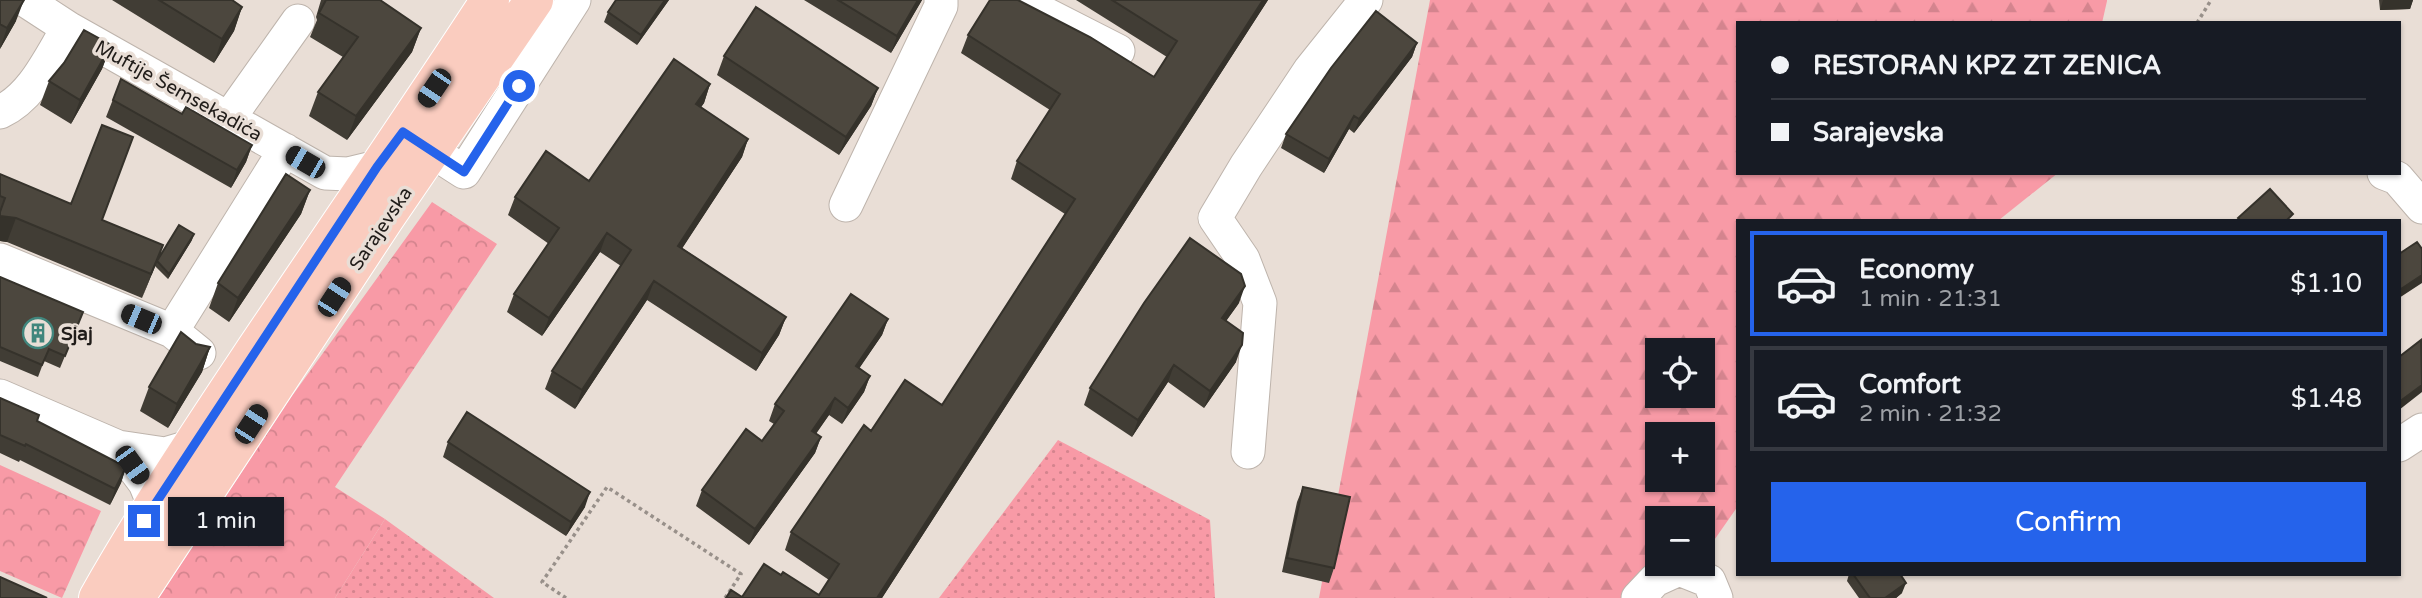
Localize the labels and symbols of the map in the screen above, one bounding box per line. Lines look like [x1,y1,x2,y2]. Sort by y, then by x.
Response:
street label: Muftije Šemsekadića [91,36,266,146]
car [414,65,455,111]
route start [503,70,535,102]
car [282,142,329,182]
street label: Sarajevska [345,183,417,274]
car [314,274,355,320]
car [118,301,165,337]
building icon: Sjaj [21,316,55,350]
place label: Sjaj [61,323,93,346]
car [231,401,272,447]
car [112,442,153,488]
callout: 1 min [168,496,284,546]
route end [128,505,160,537]

